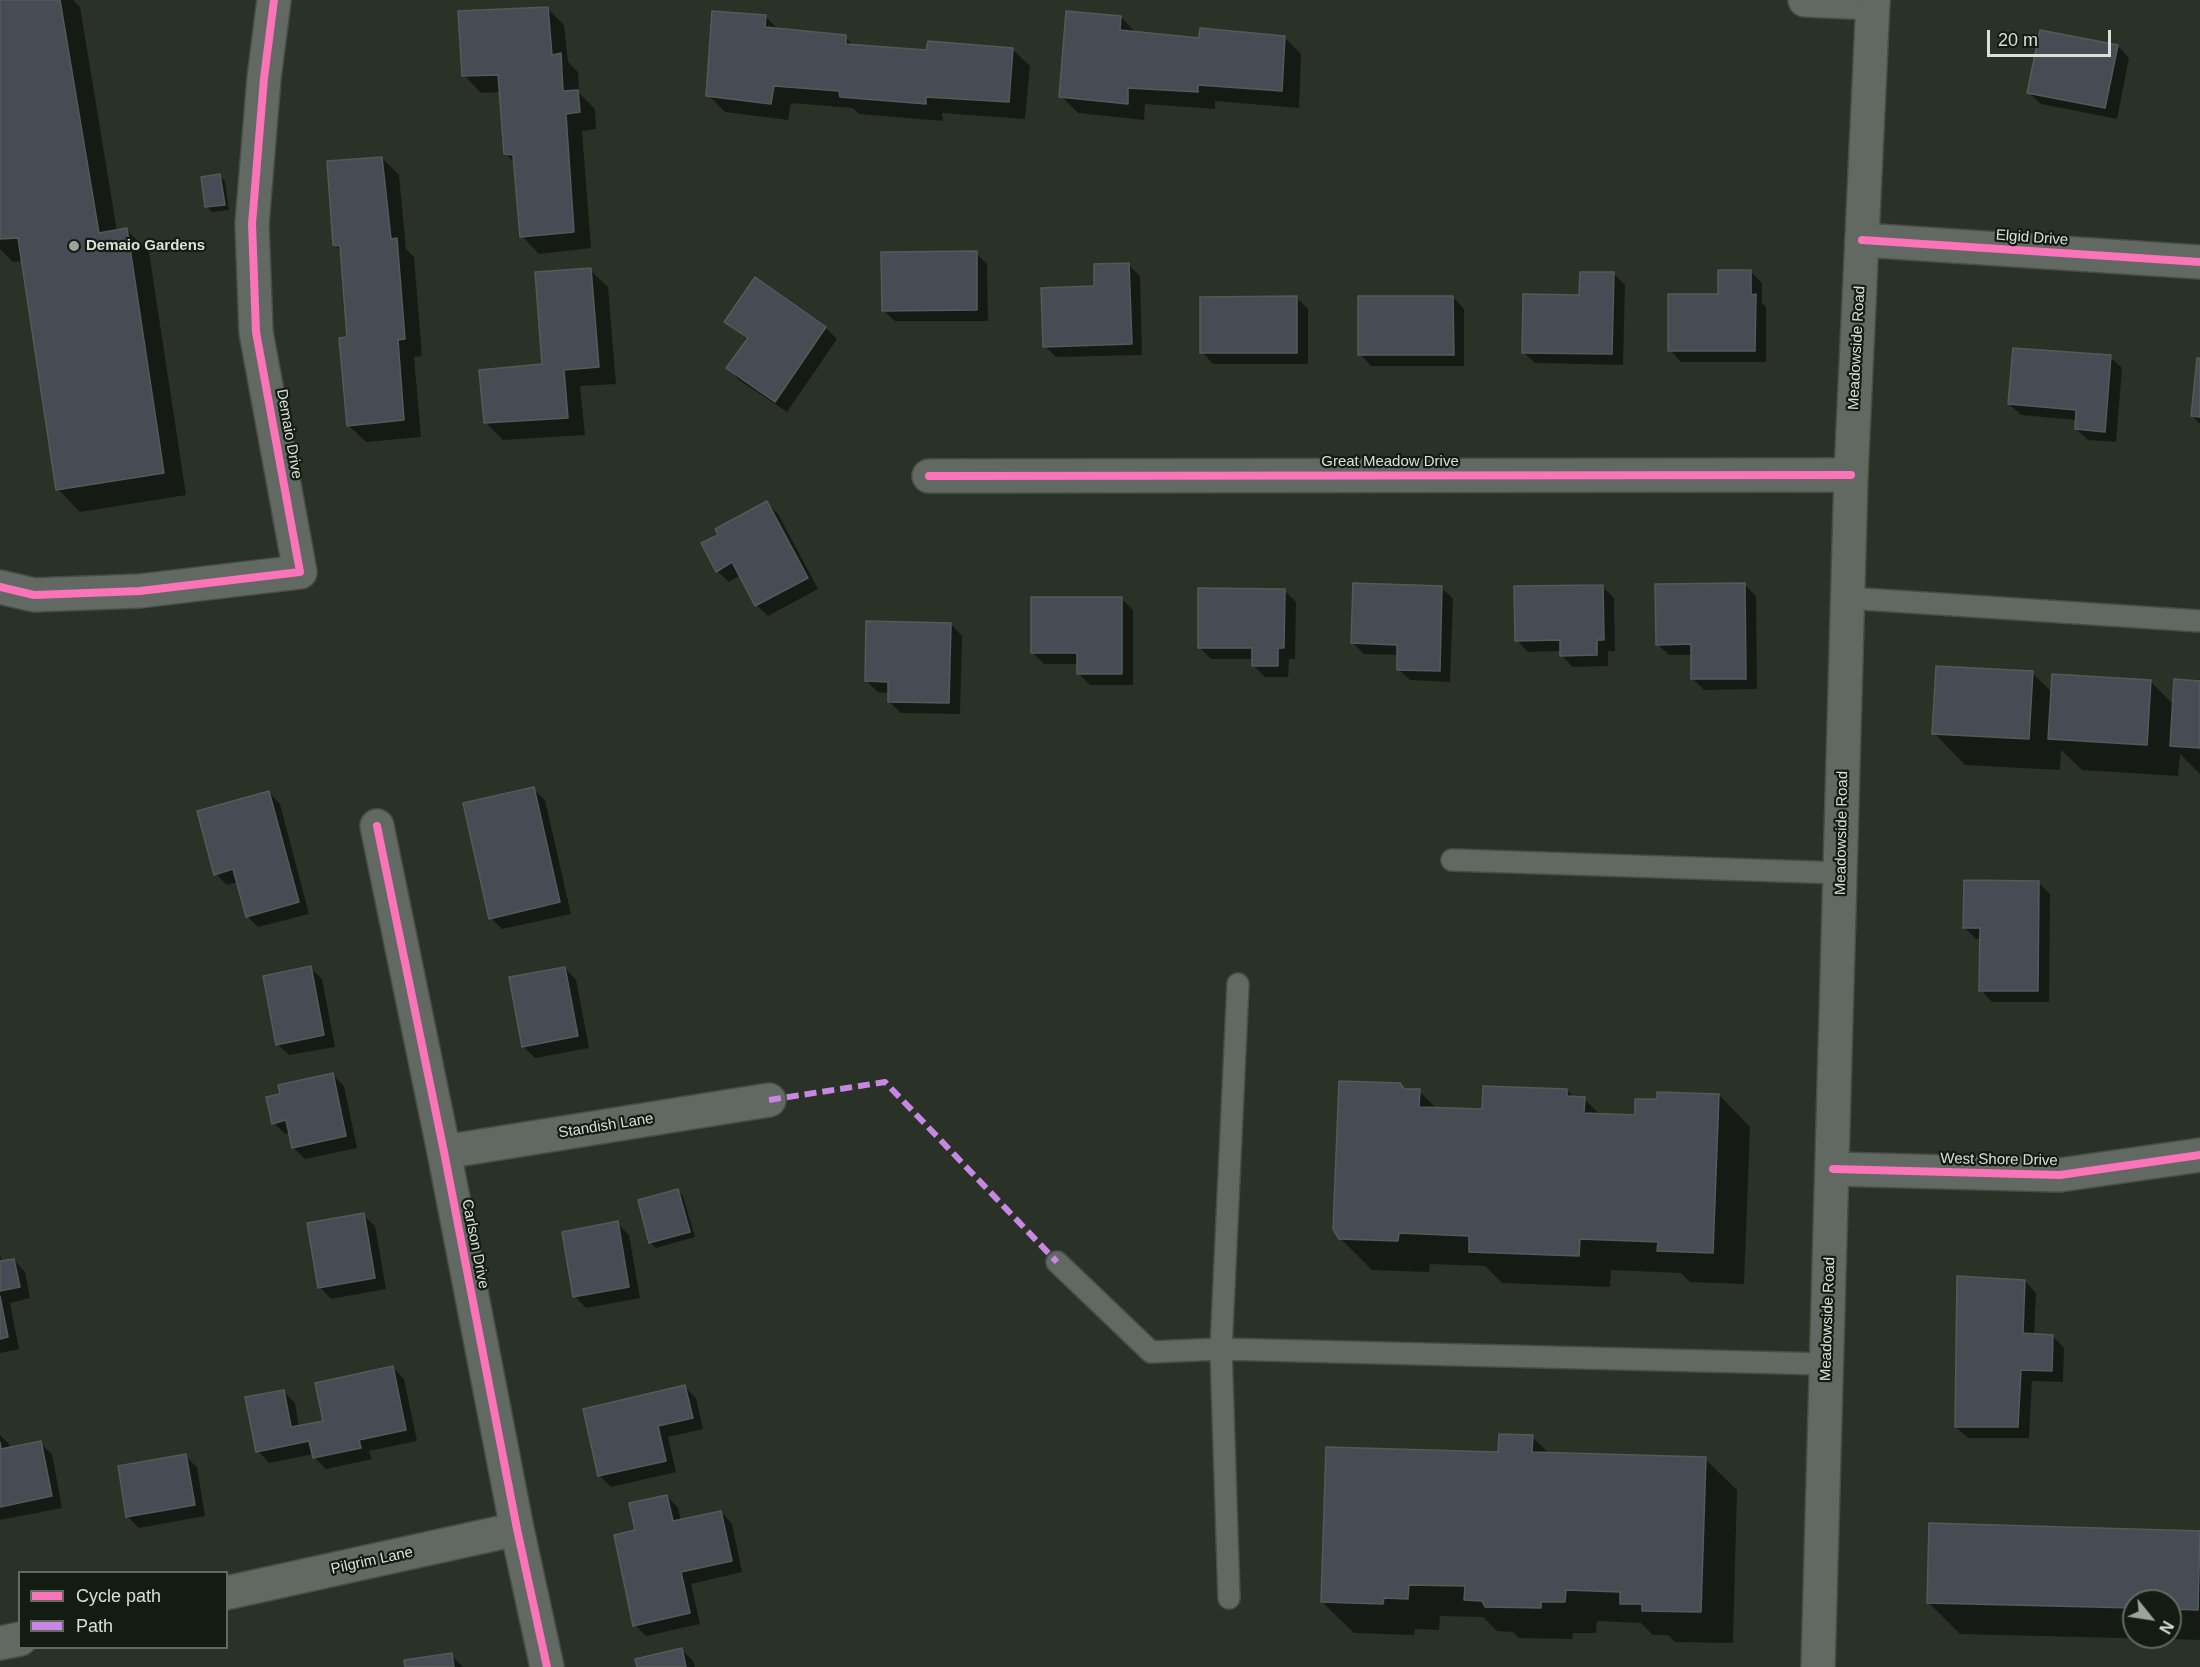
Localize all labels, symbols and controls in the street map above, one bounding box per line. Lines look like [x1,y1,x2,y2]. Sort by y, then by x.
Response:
scale bar [1990,18,2114,56]
text: 20 m [1998,30,2038,50]
street label: Elgid Drive [1995,226,2069,250]
place label: Demaio Gardens [86,237,205,255]
marker: Demaio Gardens [67,239,81,253]
street label: Meadowside Road [1845,285,1869,411]
street label: Demaio Drive [272,388,306,480]
street label: Great Meadow Drive [1321,453,1459,471]
street label: Meadowside Road [1832,771,1852,895]
street label: Standish Lane [557,1110,655,1142]
street label: West Shore Drive [1940,1150,2058,1170]
street label: Carlson Drive [457,1198,493,1290]
street label: Meadowside Road [1817,1257,1839,1381]
street label: Pilgrim Lane [329,1544,415,1578]
legend [18,1571,228,1649]
text: Cycle path [76,1586,161,1606]
north arrow [2122,1589,2182,1649]
text: Path [76,1616,113,1636]
text: N [2156,1618,2177,1637]

